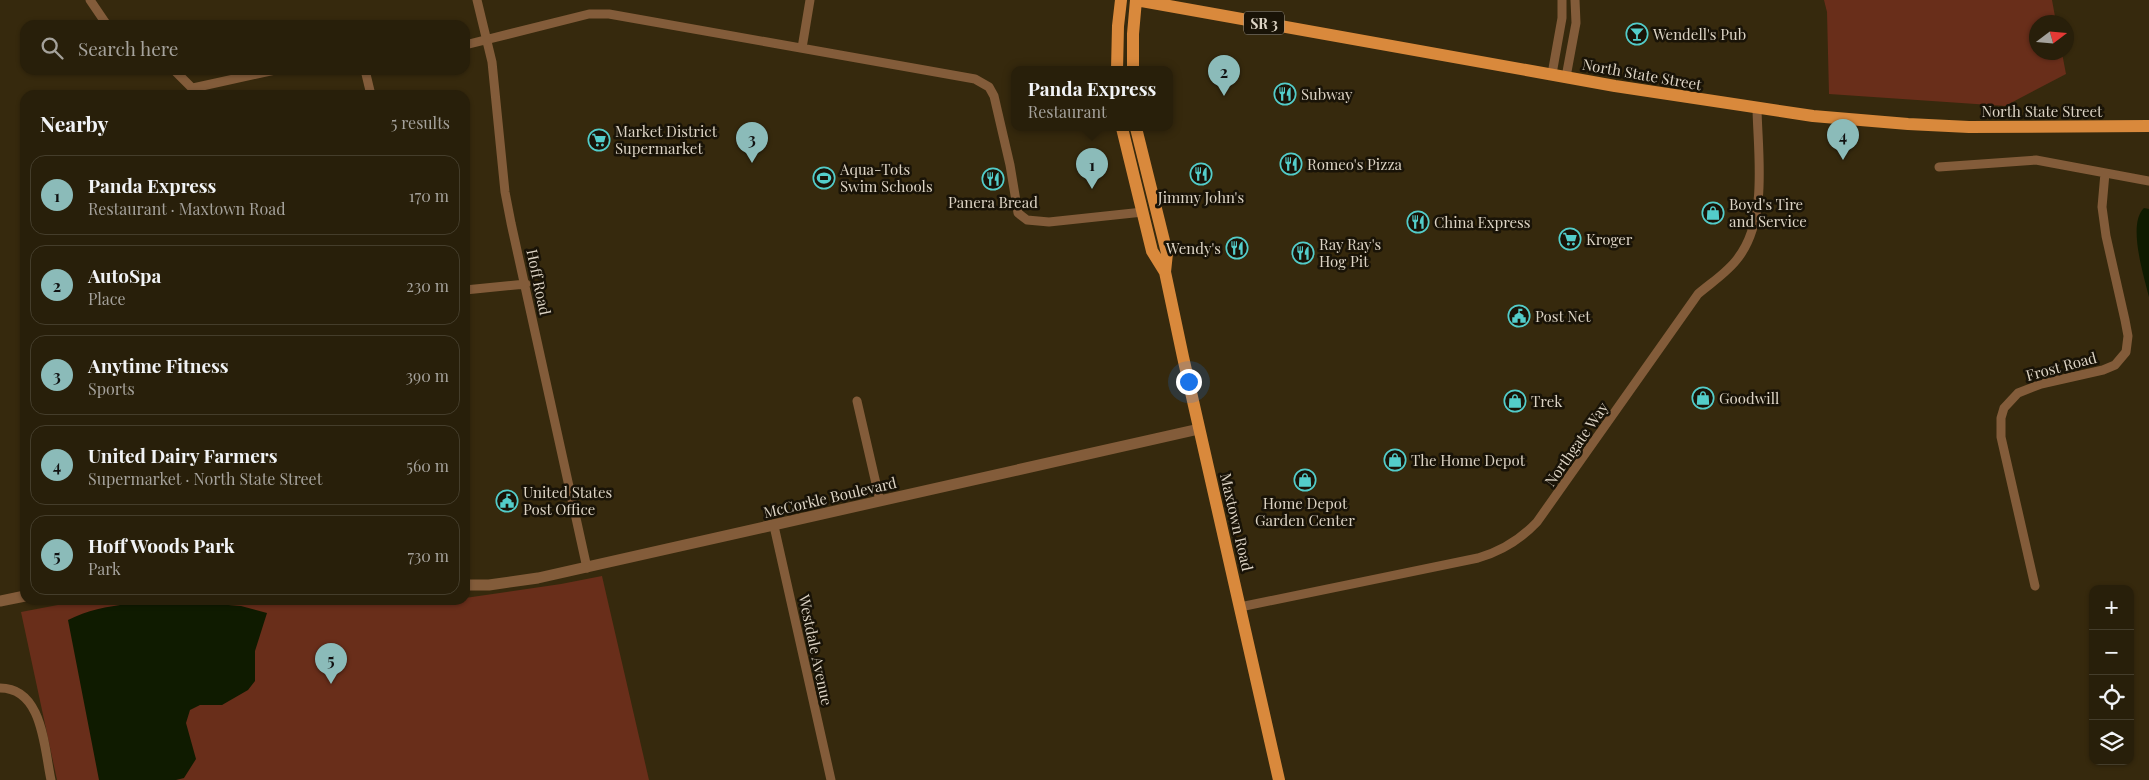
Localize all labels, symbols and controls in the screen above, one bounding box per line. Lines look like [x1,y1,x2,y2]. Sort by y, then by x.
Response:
road number: SR 3 [1244,12,1284,34]
north arrow [2029,15,2074,60]
search box [20,20,470,75]
bar icon: Wendell's Pub [1625,22,1649,46]
place label: Wendell's Pub [1652,24,1746,44]
icon: search [38,34,66,62]
text: Search here [78,35,178,61]
street label: North State Street [1581,54,1704,94]
pin: 2 [1208,55,1240,96]
popup [1011,66,1173,131]
text: Panda Express [1028,75,1156,101]
restaurant icon: Subway [1273,82,1297,106]
place label: Subway [1301,84,1353,104]
text: Restaurant [1028,101,1107,122]
street label: North State Street [1982,101,2103,121]
text: Nearby [40,109,109,137]
text: 5 results [391,112,450,133]
pin: 4 [1827,119,1859,160]
place label: Market District Supermarket [615,121,718,158]
pin: 3 [736,122,768,163]
supermarket icon: Market District Supermarket [587,128,611,152]
pin: 1 [1076,148,1108,189]
restaurant icon: Romeo's Pizza [1279,152,1303,176]
place label: Romeo's Pizza [1307,154,1403,174]
place label: Aqua-Tots Swim Schools [839,159,933,196]
restaurant icon: Jimmy John's [1189,162,1213,186]
sports icon: Aqua-Tots Swim Schools [812,166,836,190]
restaurant icon: Panera Bread [981,167,1005,191]
text: Panda Express [88,172,216,198]
text: 1 [54,185,60,206]
text: 170 m [409,185,449,206]
place label: Jimmy John's [1157,187,1244,207]
place label: Panera Bread [948,192,1038,212]
place label: Boyd's Tire and Service [1729,194,1807,231]
text: Restaurant · Maxtown Road [88,198,285,219]
shop icon: Boyd's Tire and Service [1701,201,1725,225]
restaurant icon: China Express [1406,210,1430,234]
place label: China Express [1434,212,1531,232]
supermarket icon: Kroger [1558,227,1582,251]
place label: Kroger [1586,229,1633,249]
place label: Ray Ray's Hog Pit [1319,234,1381,271]
restaurant icon: Wendy's [1225,236,1249,260]
place label: Wendy's [1165,238,1221,258]
restaurant icon: Ray Ray's Hog Pit [1291,241,1315,265]
street label: Hoff Road [522,247,556,317]
text: AutoSpa [88,262,161,288]
text: 2 [53,275,61,296]
text: 230 m [406,275,449,296]
text: Place [88,288,126,309]
public building icon: Post Net [1507,304,1531,328]
place label: Post Net [1535,306,1591,326]
street label: Frost Road [2023,347,2099,385]
text: Anytime Fitness [88,352,229,378]
text: 3 [53,365,61,386]
text: 390 m [406,365,449,386]
your location [1176,369,1202,395]
text: Sports [88,378,135,399]
shop icon: Goodwill [1691,386,1715,410]
place label: Goodwill [1719,388,1779,408]
shop icon: Trek [1503,389,1527,413]
place label: Trek [1531,391,1563,411]
street label: Northgate Way [1540,398,1613,490]
text: United Dairy Farmers [88,442,277,468]
shop icon: The Home Depot [1383,448,1407,472]
place label: The Home Depot [1411,450,1526,470]
text: 4 [53,455,61,476]
text: 560 m [406,455,449,476]
text: Supermarket · North State Street [88,468,322,489]
shop icon: Home Depot Garden Center [1293,468,1317,492]
street label: Maxtown Road [1216,471,1258,573]
street label: McCorkle Boulevard [761,472,899,522]
place label: United States Post Office [523,482,612,519]
public building icon: United States Post Office [495,489,519,513]
place label: Home Depot Garden Center [1255,493,1355,530]
text: Hoff Woods Park [88,532,235,558]
text: 5 [53,545,61,566]
text: 730 m [407,545,449,566]
text: Park [88,558,121,579]
map controls [2089,585,2134,765]
button: + [2089,585,2134,630]
street label: Westdale Avenue [794,592,838,707]
button: − [2089,630,2134,675]
pin: 5 [315,643,347,684]
button: locate [2089,675,2134,720]
button: layers [2089,720,2134,765]

